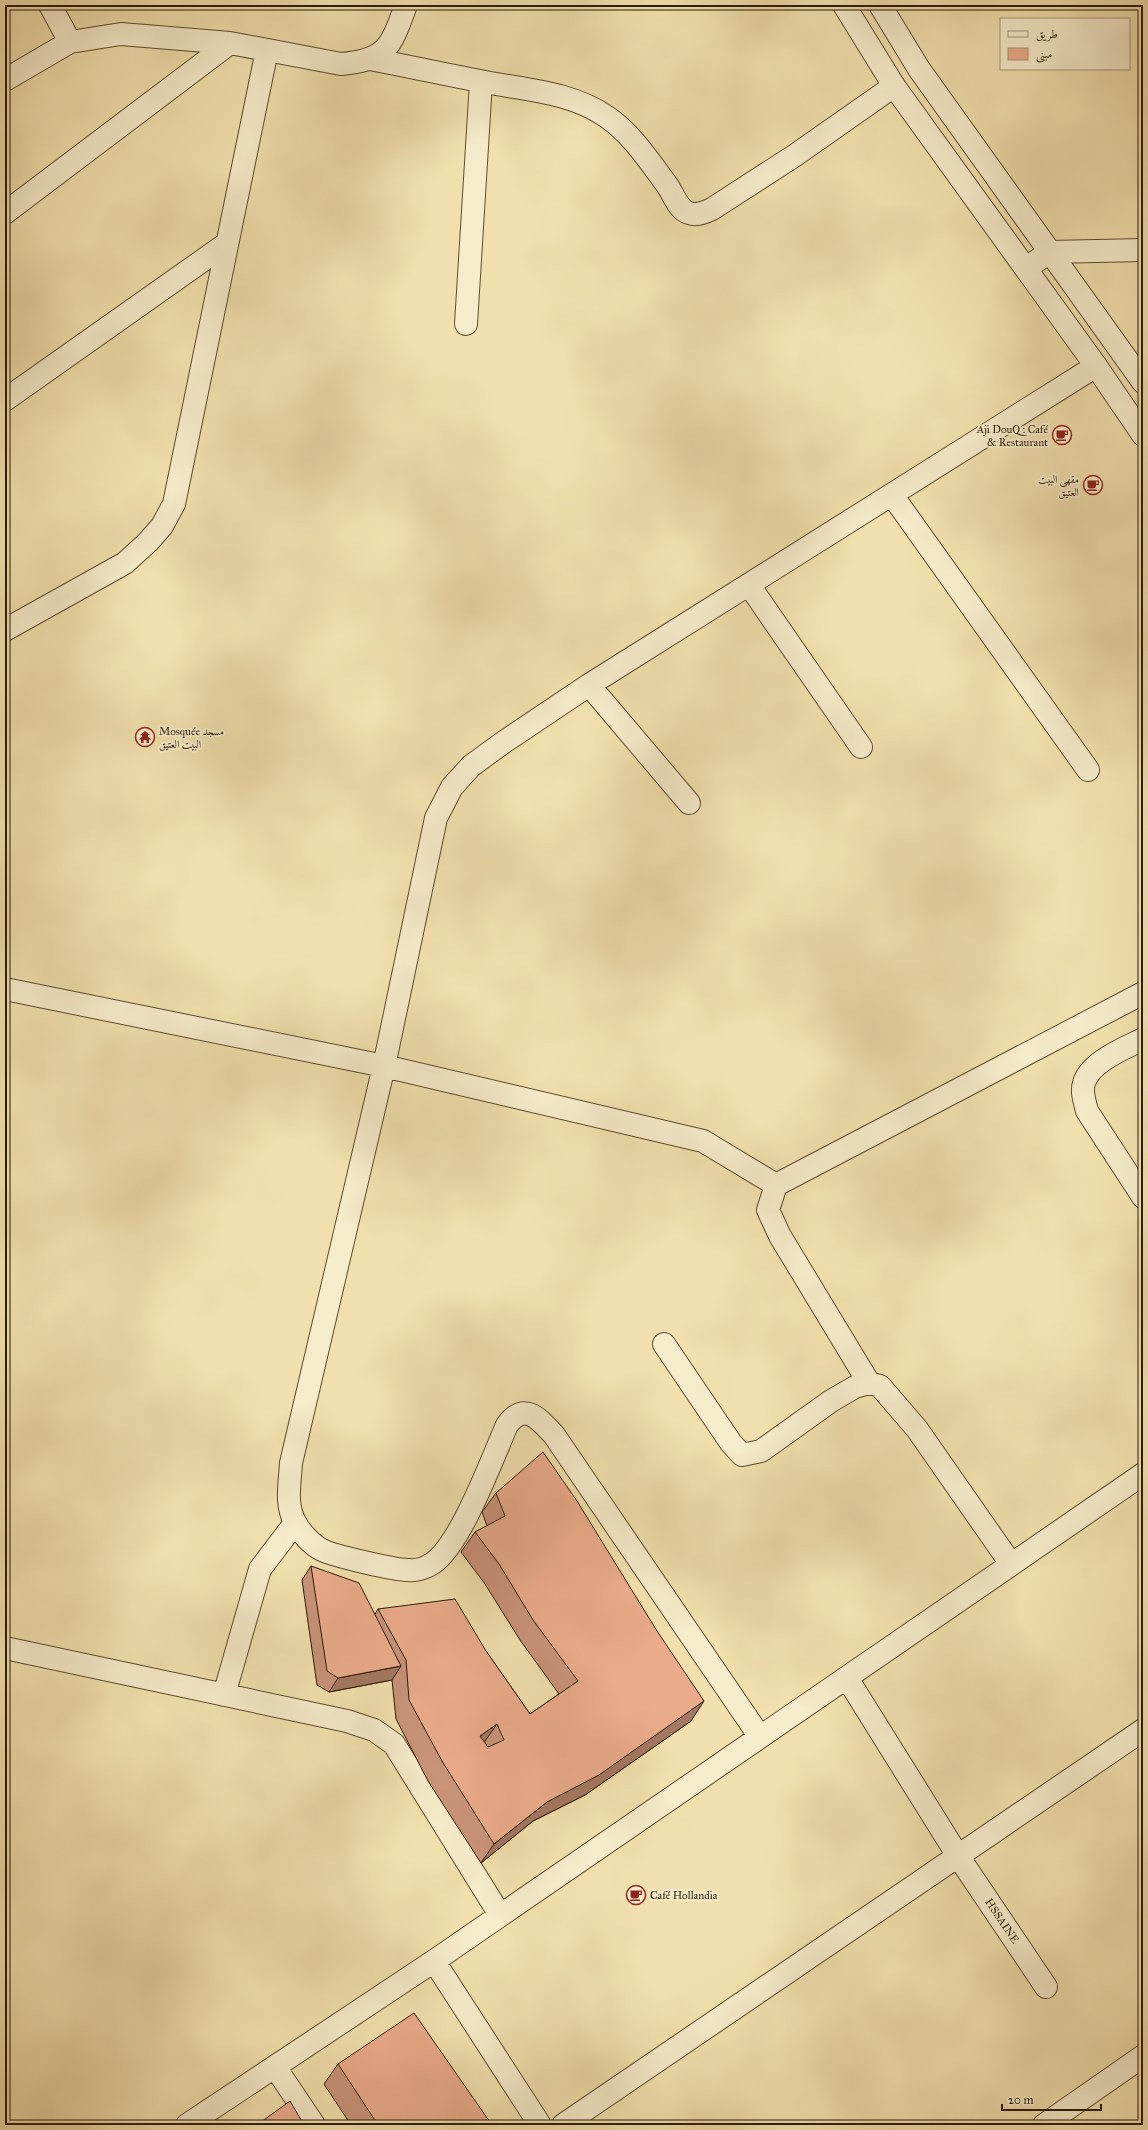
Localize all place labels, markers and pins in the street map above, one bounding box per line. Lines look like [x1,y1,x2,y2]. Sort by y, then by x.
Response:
place label: Aji DouQ : Café & Restaurant [976,423,1048,449]
cafe icon: Aji DouQ : Café & Restaurant [1051,424,1073,446]
place label: مقهى البيت العتيق [1038,473,1079,499]
cafe icon: مقهى البيت العتيق [1082,474,1104,496]
place label: Mosquée مسجد البيت العتيق [159,725,224,751]
temple icon: Mosquée مسجد البيت العتيق [134,726,156,748]
cafe icon: Café Hollandia [625,1884,647,1906]
place label: Café Hollandia [650,1889,718,1902]

